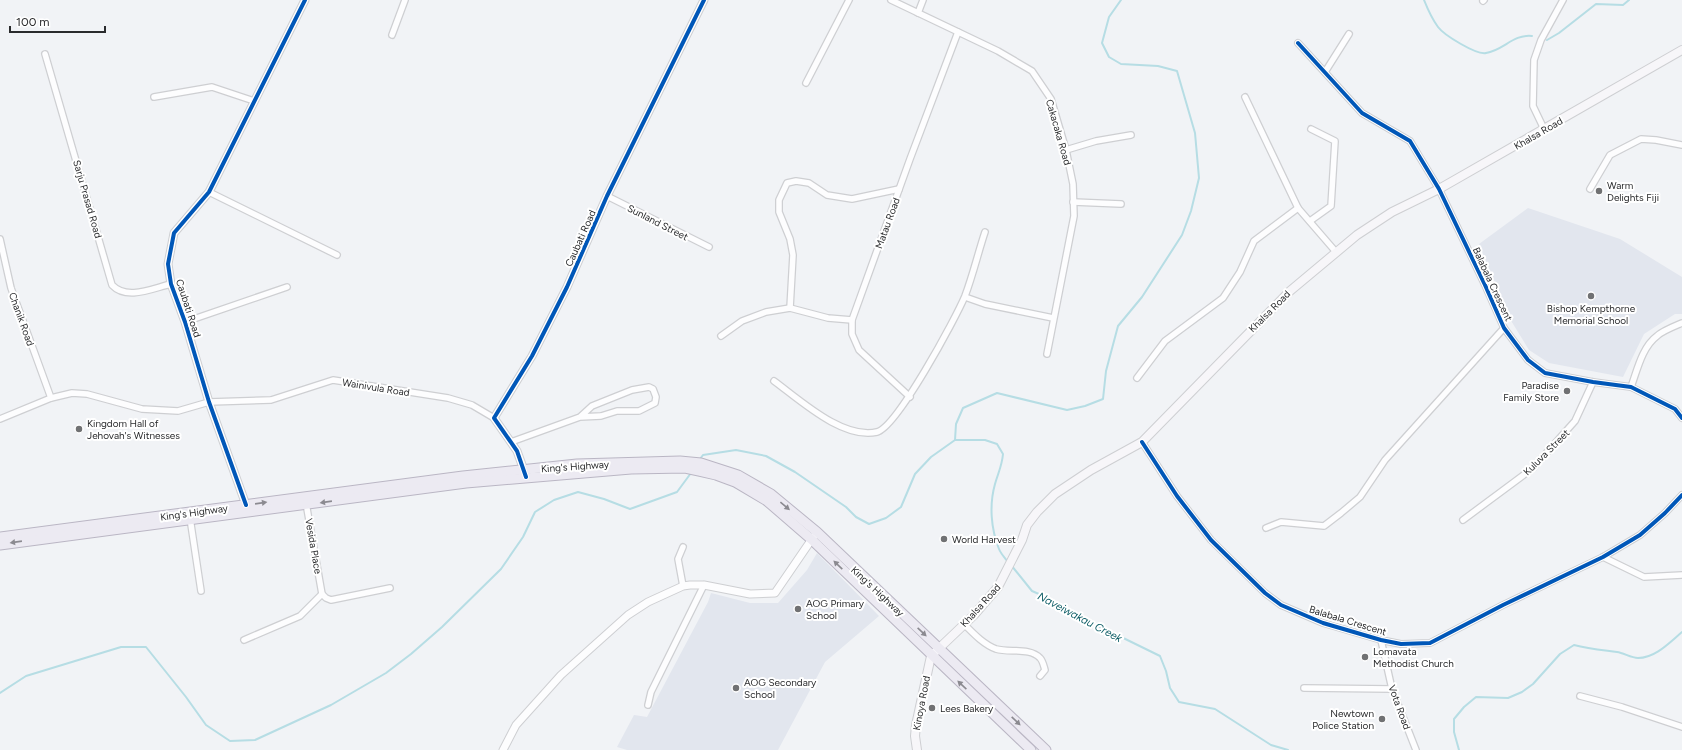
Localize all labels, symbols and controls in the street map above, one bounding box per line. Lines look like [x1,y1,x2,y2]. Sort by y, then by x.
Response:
scale bar [10,8,105,34]
text: 100 m [16,15,50,29]
street label: Cakacaka Road [1043,98,1074,167]
street label: Khalsa Road [1512,114,1565,153]
street label: Sarju Prasad Road [70,159,105,240]
place label: Warm Delights Fiji [1607,179,1659,204]
marker: Warm Delights Fiji [1594,186,1604,196]
street label: Matau Road [872,196,903,251]
street label: Sunland Street [625,202,691,243]
street label: Caubati Road [562,208,599,268]
street label: Balabala Crescent [1470,245,1515,323]
street label: Caubati Road [173,277,204,339]
street label: Khalsa Road [1246,287,1293,335]
street label: Chanik Road [6,291,37,348]
marker: Bishop Kempthorne Memorial School [1586,291,1596,301]
place label: Bishop Kempthorne Memorial School [1547,302,1636,327]
street label: Wainivula Road [341,376,411,399]
place label: Paradise Family Store [1503,379,1560,404]
marker: Paradise Family Store [1562,386,1572,396]
place label: Kingdom Hall of Jehovah's Witnesses [87,417,180,442]
marker: Kingdom Hall of Jehovah's Witnesses [74,424,84,434]
street label: Kuluva Street [1521,426,1572,478]
street label: King's Highway [541,458,610,475]
one-way arrow [320,499,332,505]
one-way arrow [255,500,267,506]
street label: King's Highway [159,501,229,524]
one-way arrow [780,501,790,510]
street label: Vesida Place [302,517,325,575]
place label: World Harvest [952,533,1016,546]
marker: World Harvest [939,534,949,544]
one-way arrow [10,539,22,545]
one-way arrow [833,560,843,570]
street label: King's Highway [848,563,908,620]
street label: Khalsa Road [957,581,1003,630]
water label: Naveiwakau Creek [1035,590,1125,645]
place label: AOG Primary School [806,597,865,622]
street label: Balabala Crescent [1308,603,1388,638]
marker: AOG Primary School [793,604,803,614]
one-way arrow [917,627,927,637]
place label: Lomavata Methodist Church [1373,645,1454,670]
marker: Lomavata Methodist Church [1360,652,1370,662]
street label: Kinoya Road [910,675,933,732]
place label: AOG Secondary School [744,676,817,701]
one-way arrow [957,680,967,689]
marker: AOG Secondary School [731,683,741,693]
street label: Vota Road [1385,683,1414,731]
place label: Lees Bakery [940,702,994,715]
marker: Lees Bakery [927,703,937,713]
place label: Newtown Police Station [1312,707,1374,732]
marker: Newtown Police Station [1377,714,1387,724]
one-way arrow [1011,717,1021,726]

